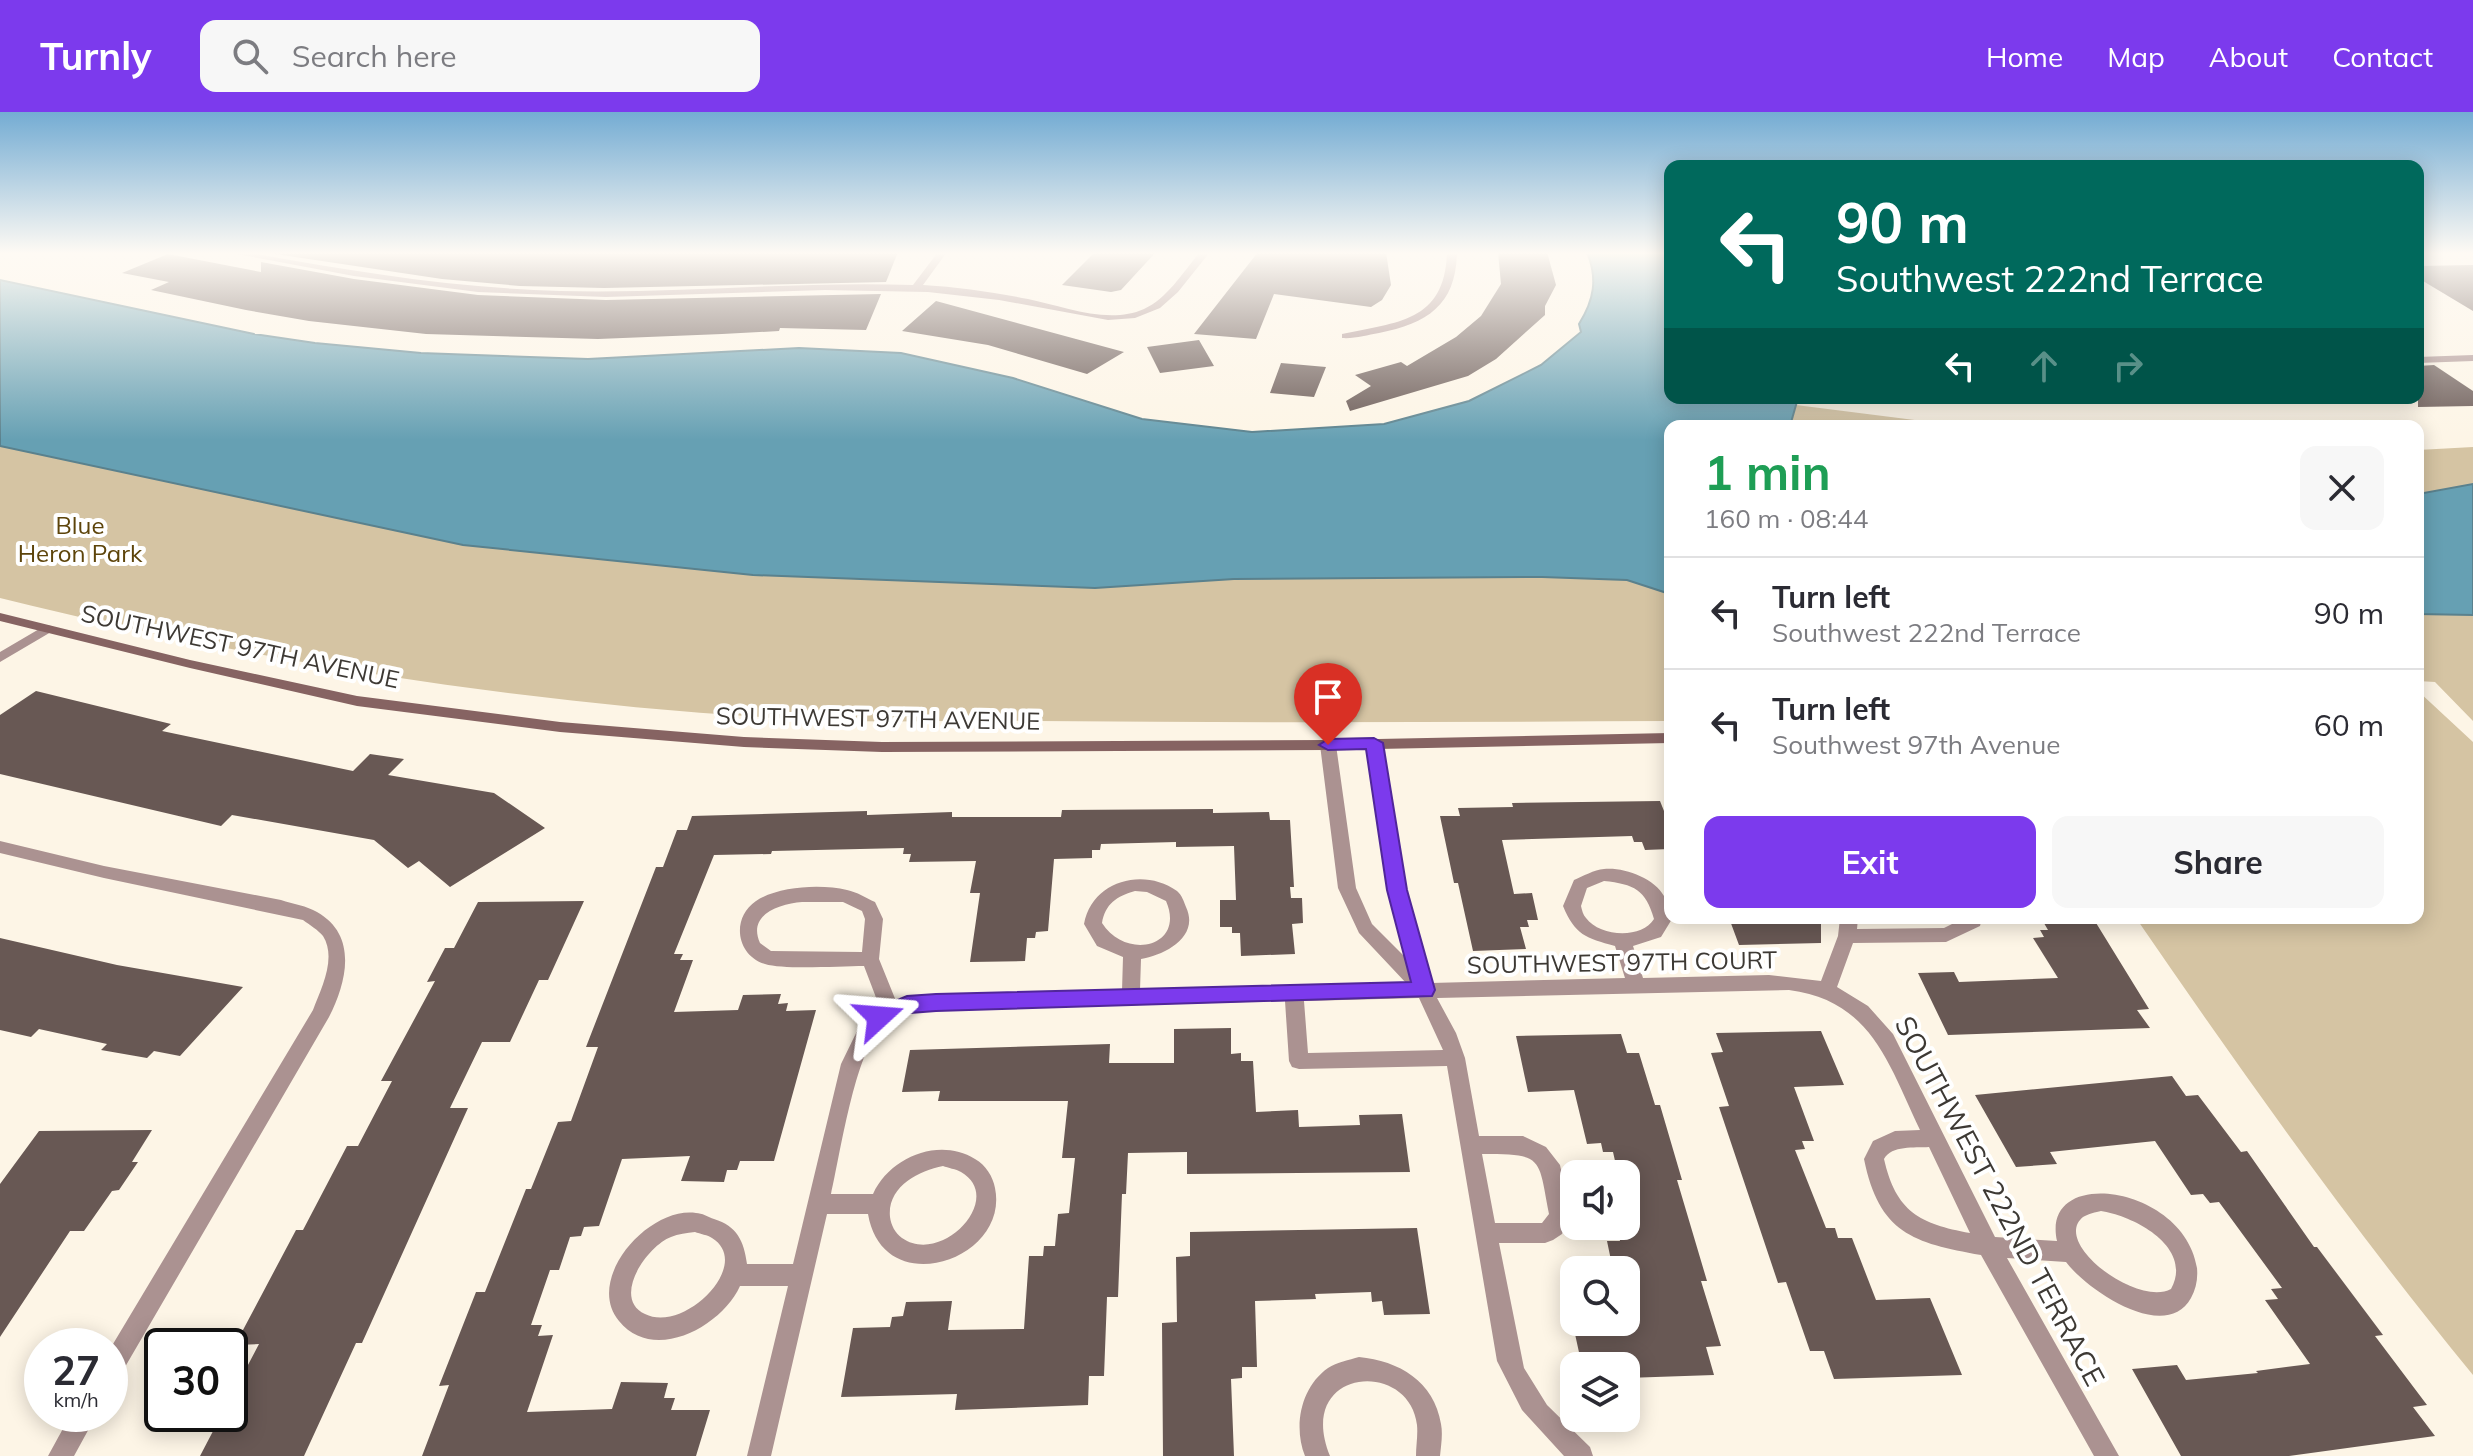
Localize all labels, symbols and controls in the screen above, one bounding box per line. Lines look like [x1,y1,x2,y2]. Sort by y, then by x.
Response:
search box [200,20,760,92]
text: Turnly [40,32,152,80]
icon: search [228,34,272,78]
text: Search here [292,37,457,75]
text: Home [1986,39,2063,74]
text: Map [2107,39,2165,74]
text: About [2209,39,2288,74]
text: Contact [2332,39,2433,74]
text: 90 m [1836,187,1969,257]
icon: left [1704,192,1808,296]
text: Southwest 222nd Terrace [1836,256,2264,301]
icon: left [1938,344,1982,388]
icon: ahead [2022,344,2066,388]
icon: right [2106,344,2150,388]
text: 1 min [1704,442,1831,502]
button: close [2300,446,2384,530]
text: 160 m · 08:44 [1704,502,1868,535]
park label: Blue Heron Park [18,510,143,568]
text: Turn left [1772,578,1890,616]
icon: left [1704,591,1748,635]
text: 90 m [2314,594,2384,632]
street label: SOUTHWEST 97TH AVENUE [78,598,402,694]
text: Southwest 222nd Terrace [1772,616,2081,649]
pin [1294,663,1362,745]
icon: arrive [1306,675,1350,719]
text: Turn left [1772,690,1890,728]
street label: SOUTHWEST 97TH AVENUE [716,700,1041,736]
icon: left [1704,703,1748,747]
text: 60 m [2314,706,2384,744]
text: Southwest 97th Avenue [1772,728,2060,761]
button: Exit [1704,816,2036,908]
button: Share [2052,816,2384,908]
street label: SOUTHWEST 97TH COURT [1467,944,1778,980]
position arrow [837,975,921,1059]
street label: SOUTHWEST 222ND TERRACE [1888,1010,2113,1392]
map controls [1560,1160,1640,1432]
button: sound [1560,1160,1640,1240]
button: search [1560,1256,1640,1336]
speed limit sign: 30 [144,1328,248,1432]
text: 27 [52,1345,100,1395]
button: layers [1560,1352,1640,1432]
text: km/h [53,1387,99,1412]

